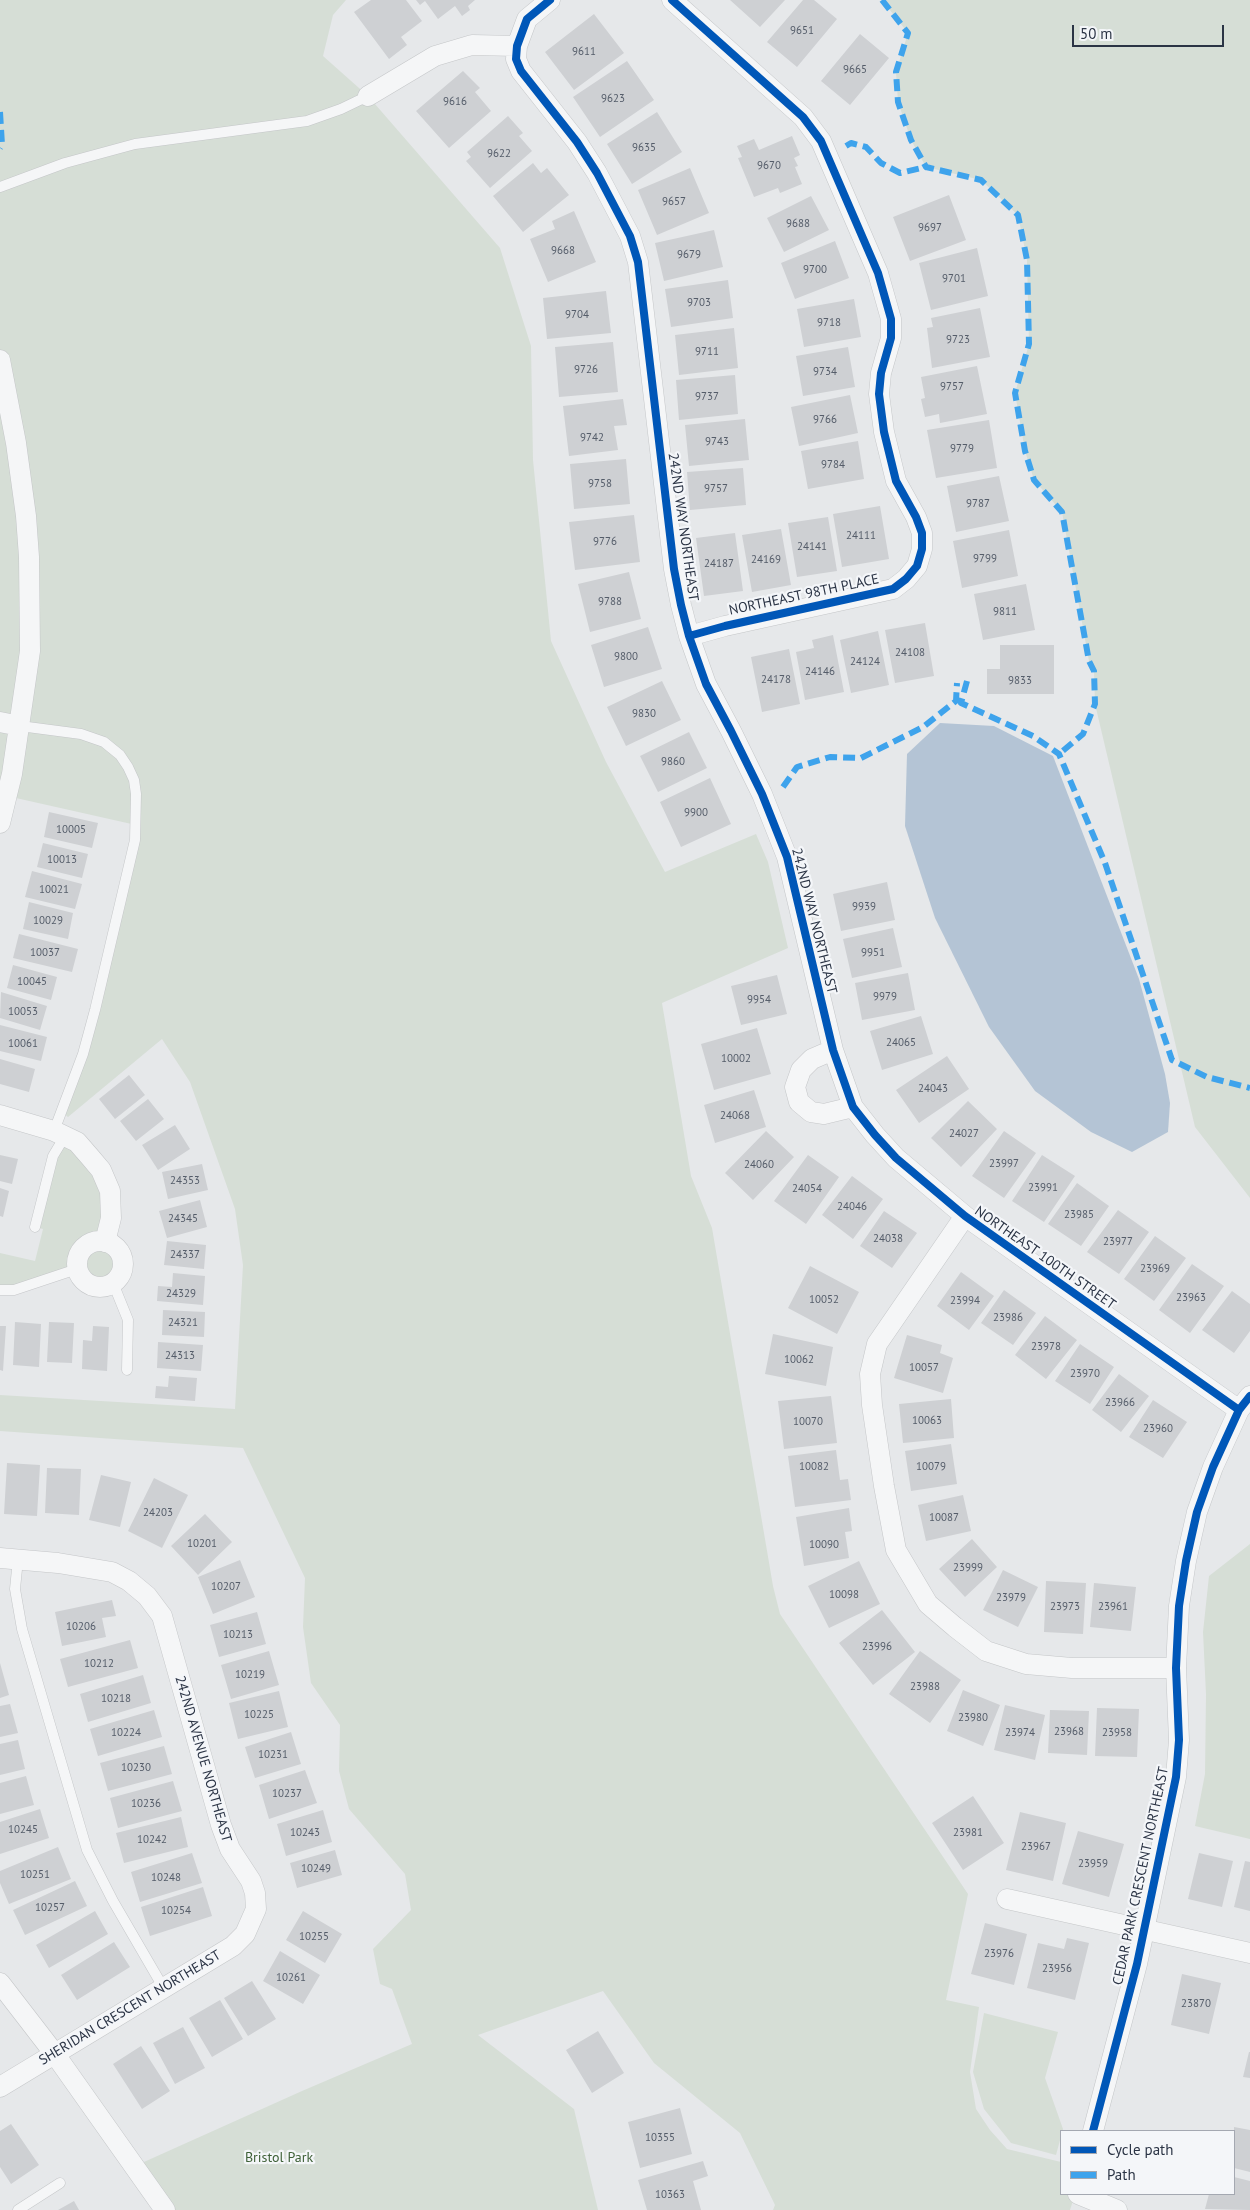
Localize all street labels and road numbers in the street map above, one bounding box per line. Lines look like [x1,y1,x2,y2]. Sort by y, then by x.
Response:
street label: 242ND WAY NORTHEAST [664,452,702,602]
street label: NORTHEAST 98TH PLACE [727,571,881,619]
street label: 242ND WAY NORTHEAST [788,846,840,996]
street label: NORTHEAST 100TH STREET [971,1203,1119,1313]
street label: 242ND AVENUE NORTHEAST [171,1674,235,1844]
street label: CEDAR PARK CRESCENT NORTHEAST [1110,1765,1172,1987]
street label: SHERIDAN CRESCENT NORTHEAST [36,1947,224,2069]

